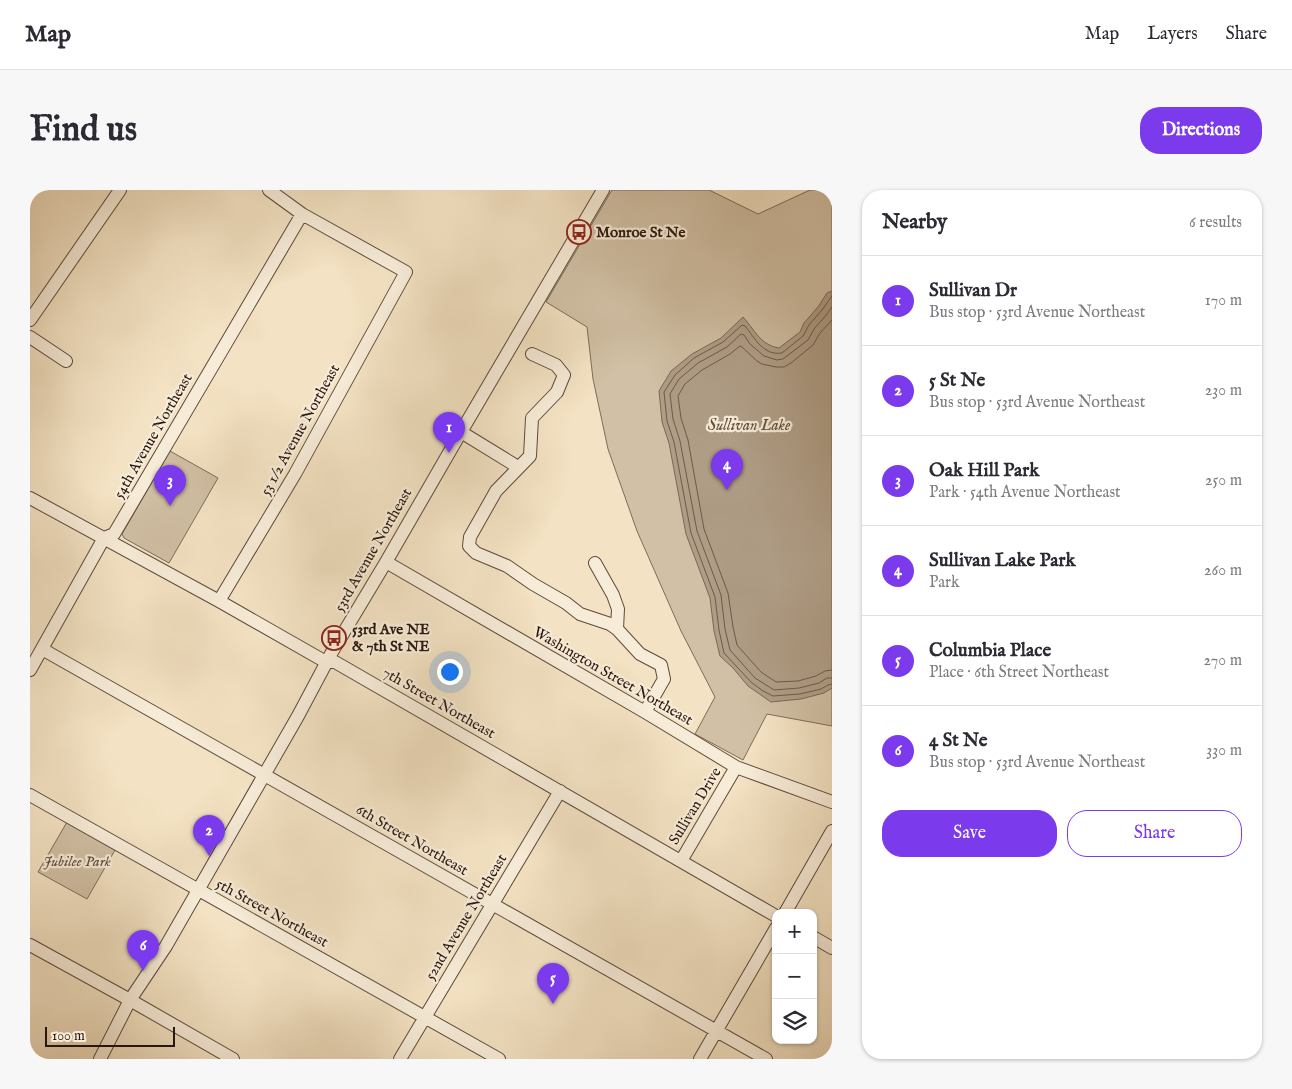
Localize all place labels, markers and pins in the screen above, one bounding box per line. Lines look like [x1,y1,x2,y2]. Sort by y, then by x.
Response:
bus stop icon: Monroe St Ne [566,219,592,245]
place label: Monroe St Ne [596,223,685,242]
pin: 1 [433,412,465,453]
pin: 4 [711,449,743,490]
pin: 3 [154,465,186,506]
place label: 53rd Ave NE & 7th St NE [352,620,430,656]
bus stop icon: 53rd Ave NE & 7th St NE [321,625,347,651]
pin: 2 [193,815,225,856]
pin: 6 [127,930,159,971]
pin: 5 [537,963,569,1004]

